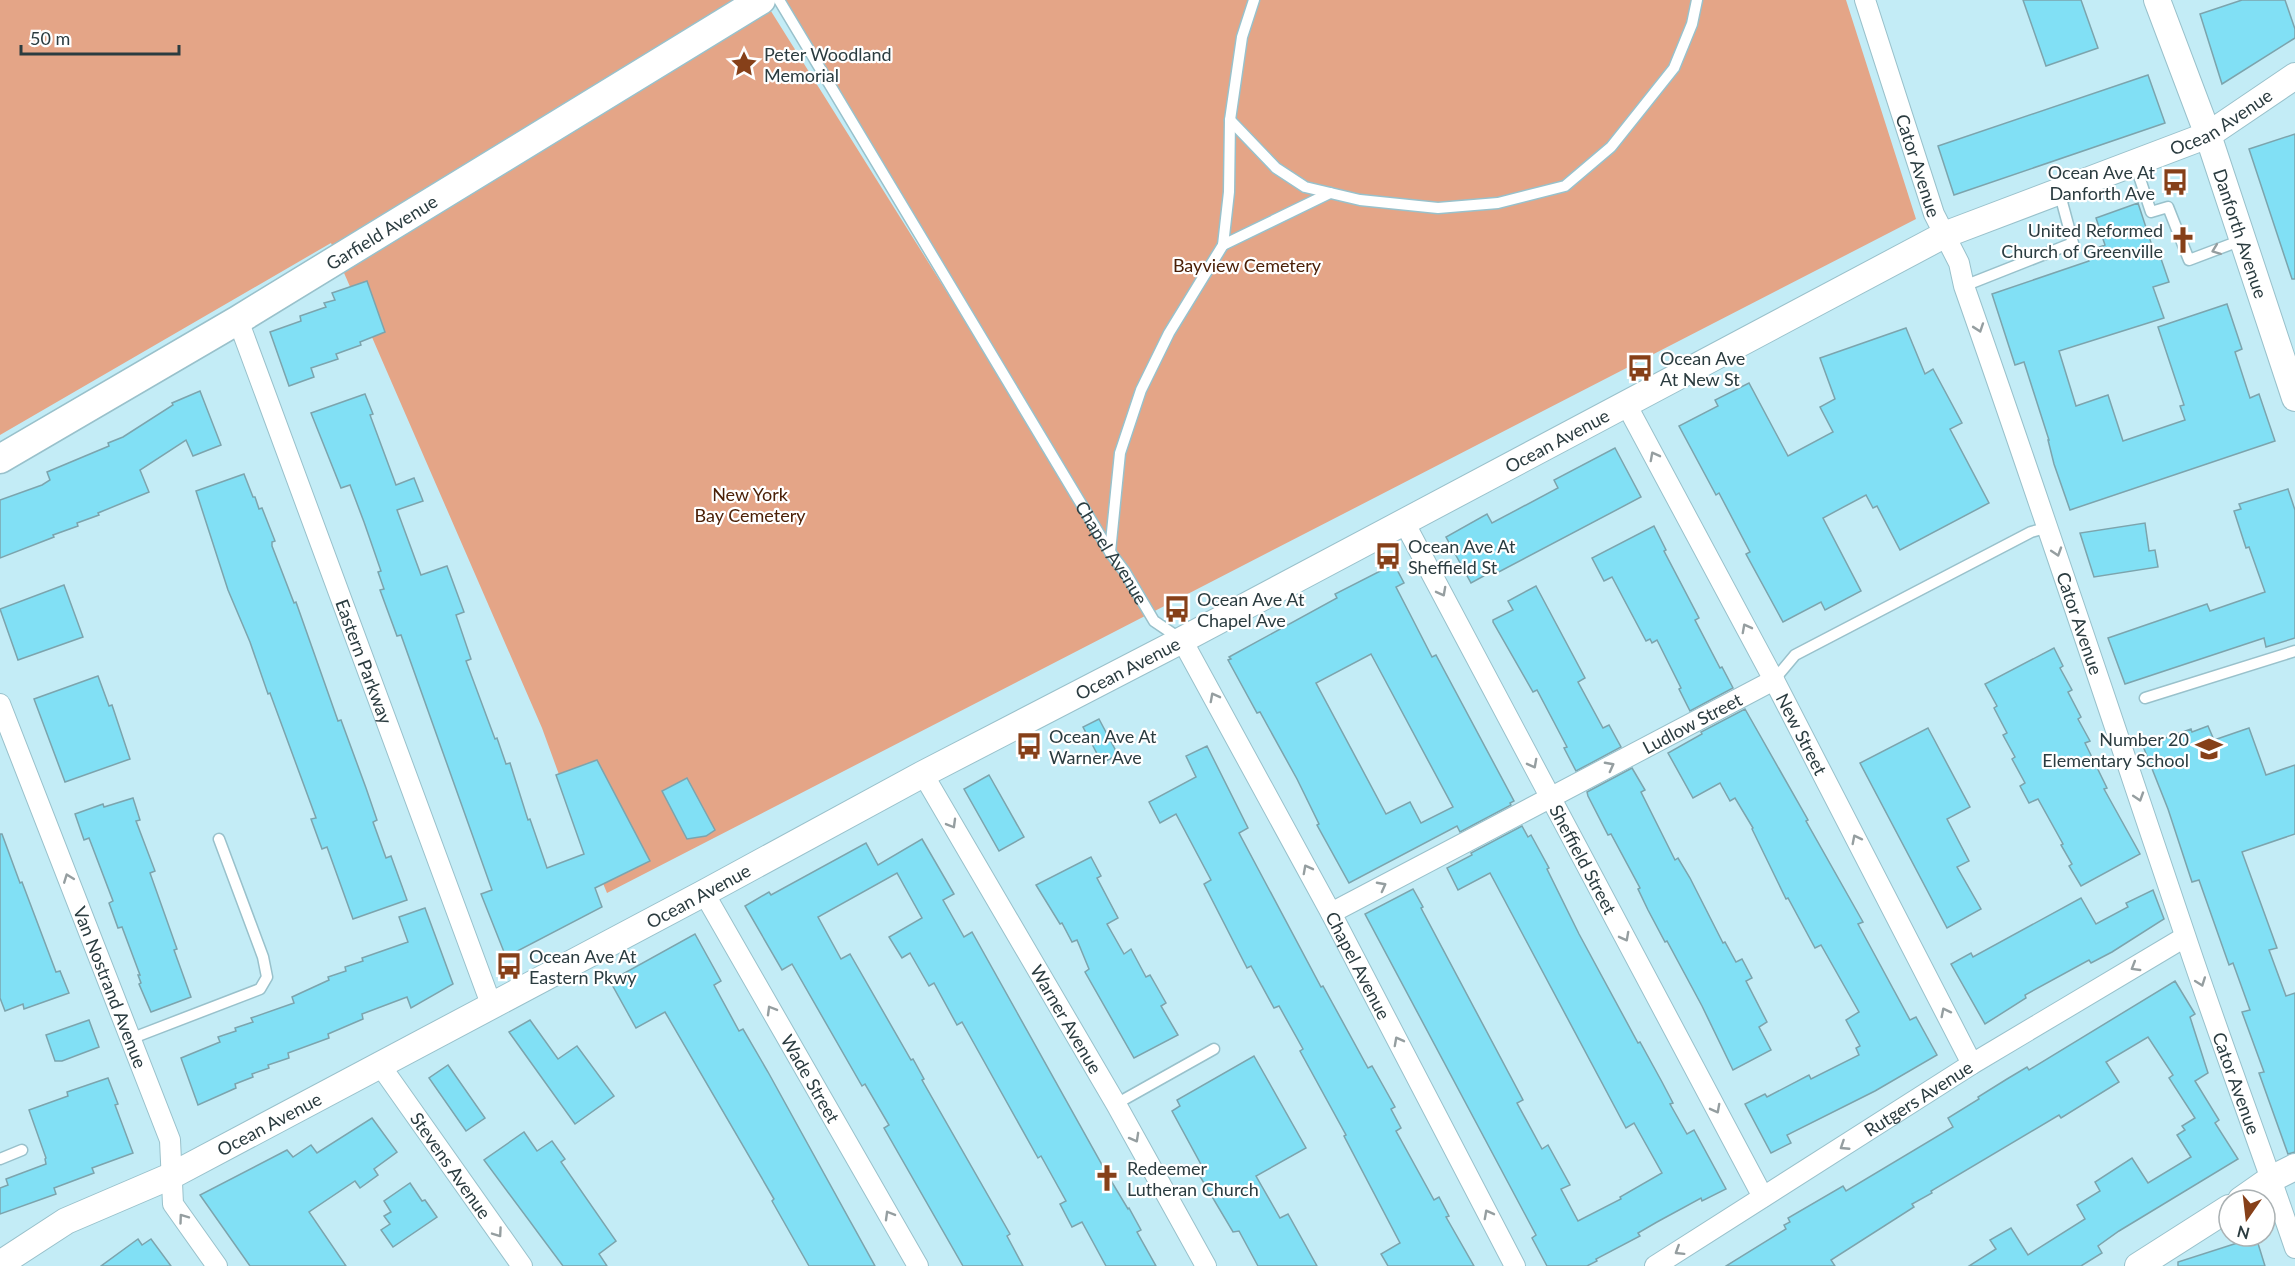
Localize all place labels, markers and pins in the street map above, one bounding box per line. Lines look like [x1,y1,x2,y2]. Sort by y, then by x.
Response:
place label: Peter Woodland Memorial [764,43,892,86]
place icon: Peter Woodland Memorial [729,49,759,79]
place label: Ocean Ave At Danforth Ave [2048,161,2156,204]
bus stop icon: Ocean Ave At Danforth Ave [2160,167,2190,197]
place label: United Reformed Church of Greenville [2001,219,2163,262]
church icon: United Reformed Church of Greenville [2168,225,2198,255]
place label: Ocean Ave At New St [1660,347,1745,390]
bus stop icon: Ocean Ave At New St [1625,353,1655,383]
place label: Ocean Ave At Sheffield St [1408,535,1516,578]
bus stop icon: Ocean Ave At Sheffield St [1373,541,1403,571]
place label: Ocean Ave At Chapel Ave [1197,588,1305,631]
bus stop icon: Ocean Ave At Chapel Ave [1162,594,1192,624]
place label: Ocean Ave At Warner Ave [1049,725,1157,768]
place label: Number 20 Elementary School [2042,728,2189,771]
bus stop icon: Ocean Ave At Warner Ave [1014,731,1044,761]
school or university icon: Number 20 Elementary School [2194,734,2224,764]
place label: Ocean Ave At Eastern Pkwy [529,945,637,988]
bus stop icon: Ocean Ave At Eastern Pkwy [494,951,524,981]
place label: Redeemer Lutheran Church [1127,1157,1259,1200]
church icon: Redeemer Lutheran Church [1092,1163,1122,1193]

